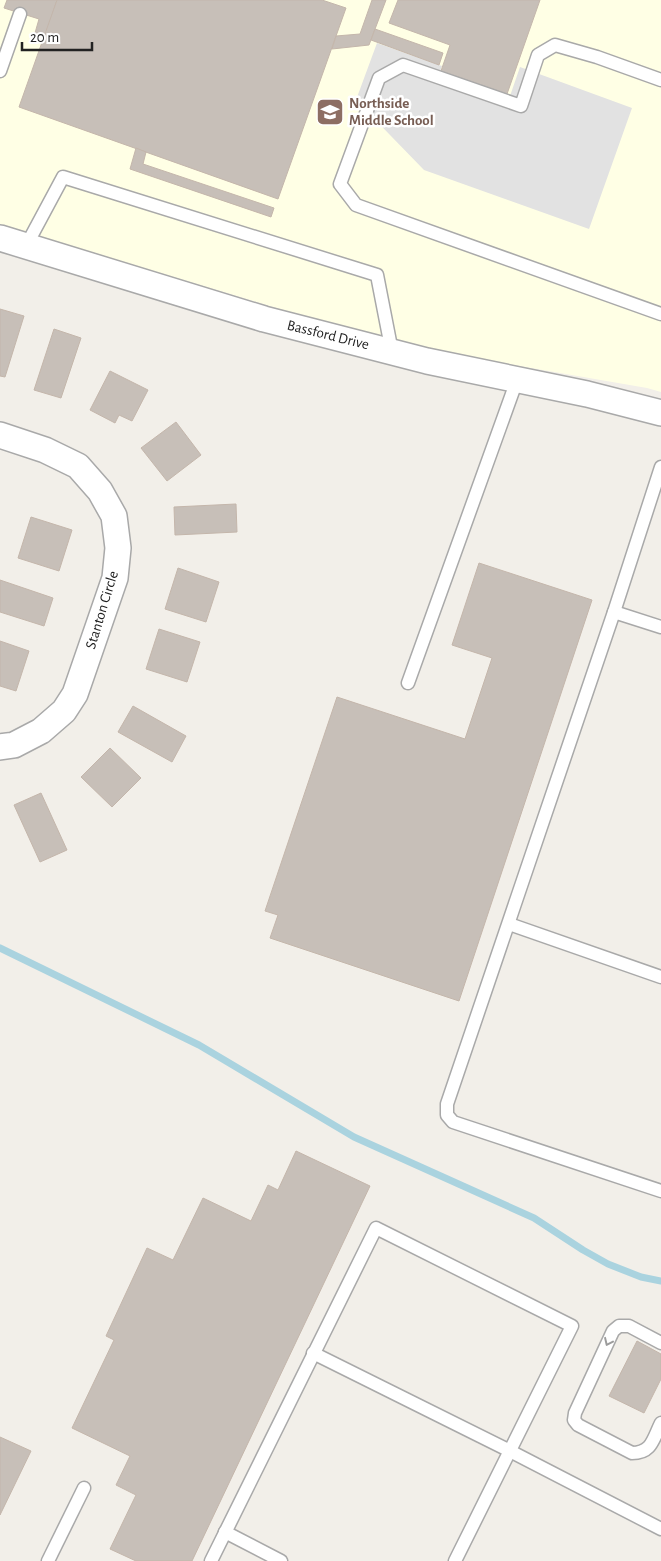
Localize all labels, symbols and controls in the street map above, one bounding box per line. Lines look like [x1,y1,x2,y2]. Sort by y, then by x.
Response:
scale bar [22,20,92,52]
text: 20 m [30,30,59,45]
place label: Northside Middle School [349,96,434,128]
school or university icon: Northside Middle School [315,97,345,127]
street label: Bassford Drive [286,318,371,352]
street label: Stanton Circle [83,569,121,651]
one-way arrow [603,1337,614,1346]

